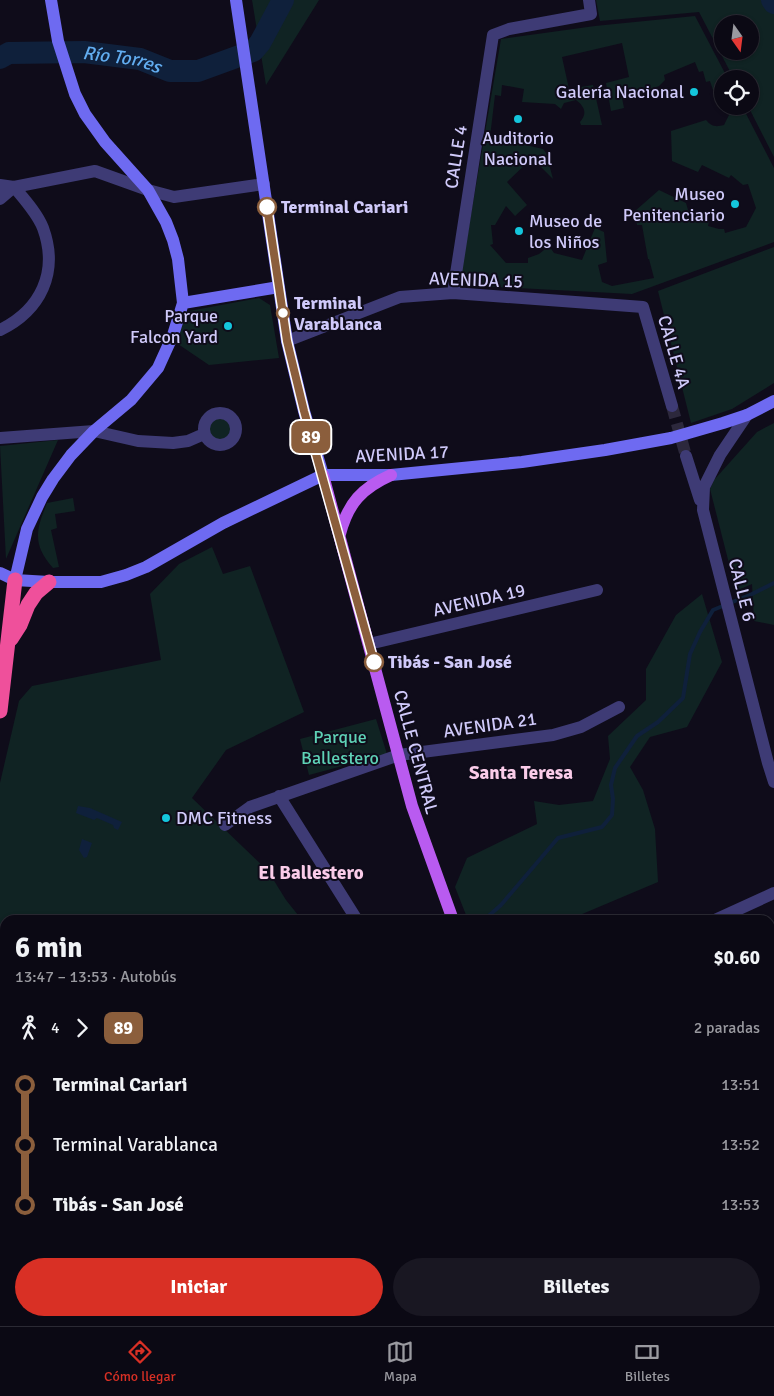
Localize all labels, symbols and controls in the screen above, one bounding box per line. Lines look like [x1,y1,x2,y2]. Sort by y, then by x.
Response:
north arrow [714,15,759,60]
map controls [714,15,759,115]
water label: Río Torres [81,41,166,80]
button: locate [714,70,759,115]
place label: Galería Nacional [556,81,684,103]
marker: Galería Nacional [688,86,700,98]
marker: Auditorio Nacional [512,113,524,125]
street label: CALLE 4 [440,123,472,190]
place label: Auditorio Nacional [482,127,554,170]
place label: Museo Penitenciario [623,183,725,226]
place label: Terminal Cariari [281,196,408,218]
marker: Terminal Cariari [257,197,277,217]
marker: Museo Penitenciario [729,198,741,210]
place label: Museo de los Niños [529,210,602,253]
marker: Museo de los Niños [513,225,525,237]
street label: AVENIDA 15 [429,267,523,293]
place label: Terminal Varablanca [294,292,382,335]
place label: Parque Falcon Yard [130,305,218,348]
marker: Terminal Varablanca [276,306,290,320]
street label: CALLE 4A [653,313,695,391]
marker: Parque Falcon Yard [222,320,234,332]
line badge: 89 [288,421,334,453]
text: 89 [301,426,321,448]
street label: AVENIDA 17 [355,441,449,467]
street label: CALLE 6 [724,556,760,624]
street label: AVENIDA 19 [431,579,527,621]
place label: Tibás - San José [388,651,512,673]
marker: Tibás - San José [364,652,384,672]
street label: CALLE CENTRAL [389,688,443,816]
street label: AVENIDA 21 [442,708,538,742]
park label: Parque Ballestero [301,726,379,769]
district label: Santa Teresa [469,761,573,785]
place label: DMC Fitness [176,807,272,829]
marker: DMC Fitness [160,812,172,824]
district label: El Ballestero [258,861,364,885]
text: 6 min [15,931,83,965]
text: $0.60 [714,946,760,970]
text: 13:47 – 13:53 · Autobús [15,967,176,987]
icon: walk [15,1014,43,1042]
icon: forward [68,1014,96,1042]
text: 89 [114,1017,133,1039]
text: 4 [51,1018,60,1038]
text: 2 paradas [694,1018,760,1038]
text: Terminal Cariari [53,1073,188,1097]
text: 13:51 [721,1075,760,1095]
text: Terminal Varablanca [53,1133,218,1157]
text: 13:52 [721,1135,760,1155]
text: Tibás - San José [53,1193,184,1217]
text: 13:53 [721,1195,760,1215]
button: Iniciar [15,1258,383,1316]
button: Billetes [393,1258,760,1316]
tab: Cómo llegar [104,1338,176,1385]
tab: Mapa [384,1338,417,1385]
tab: Billetes [625,1338,670,1385]

